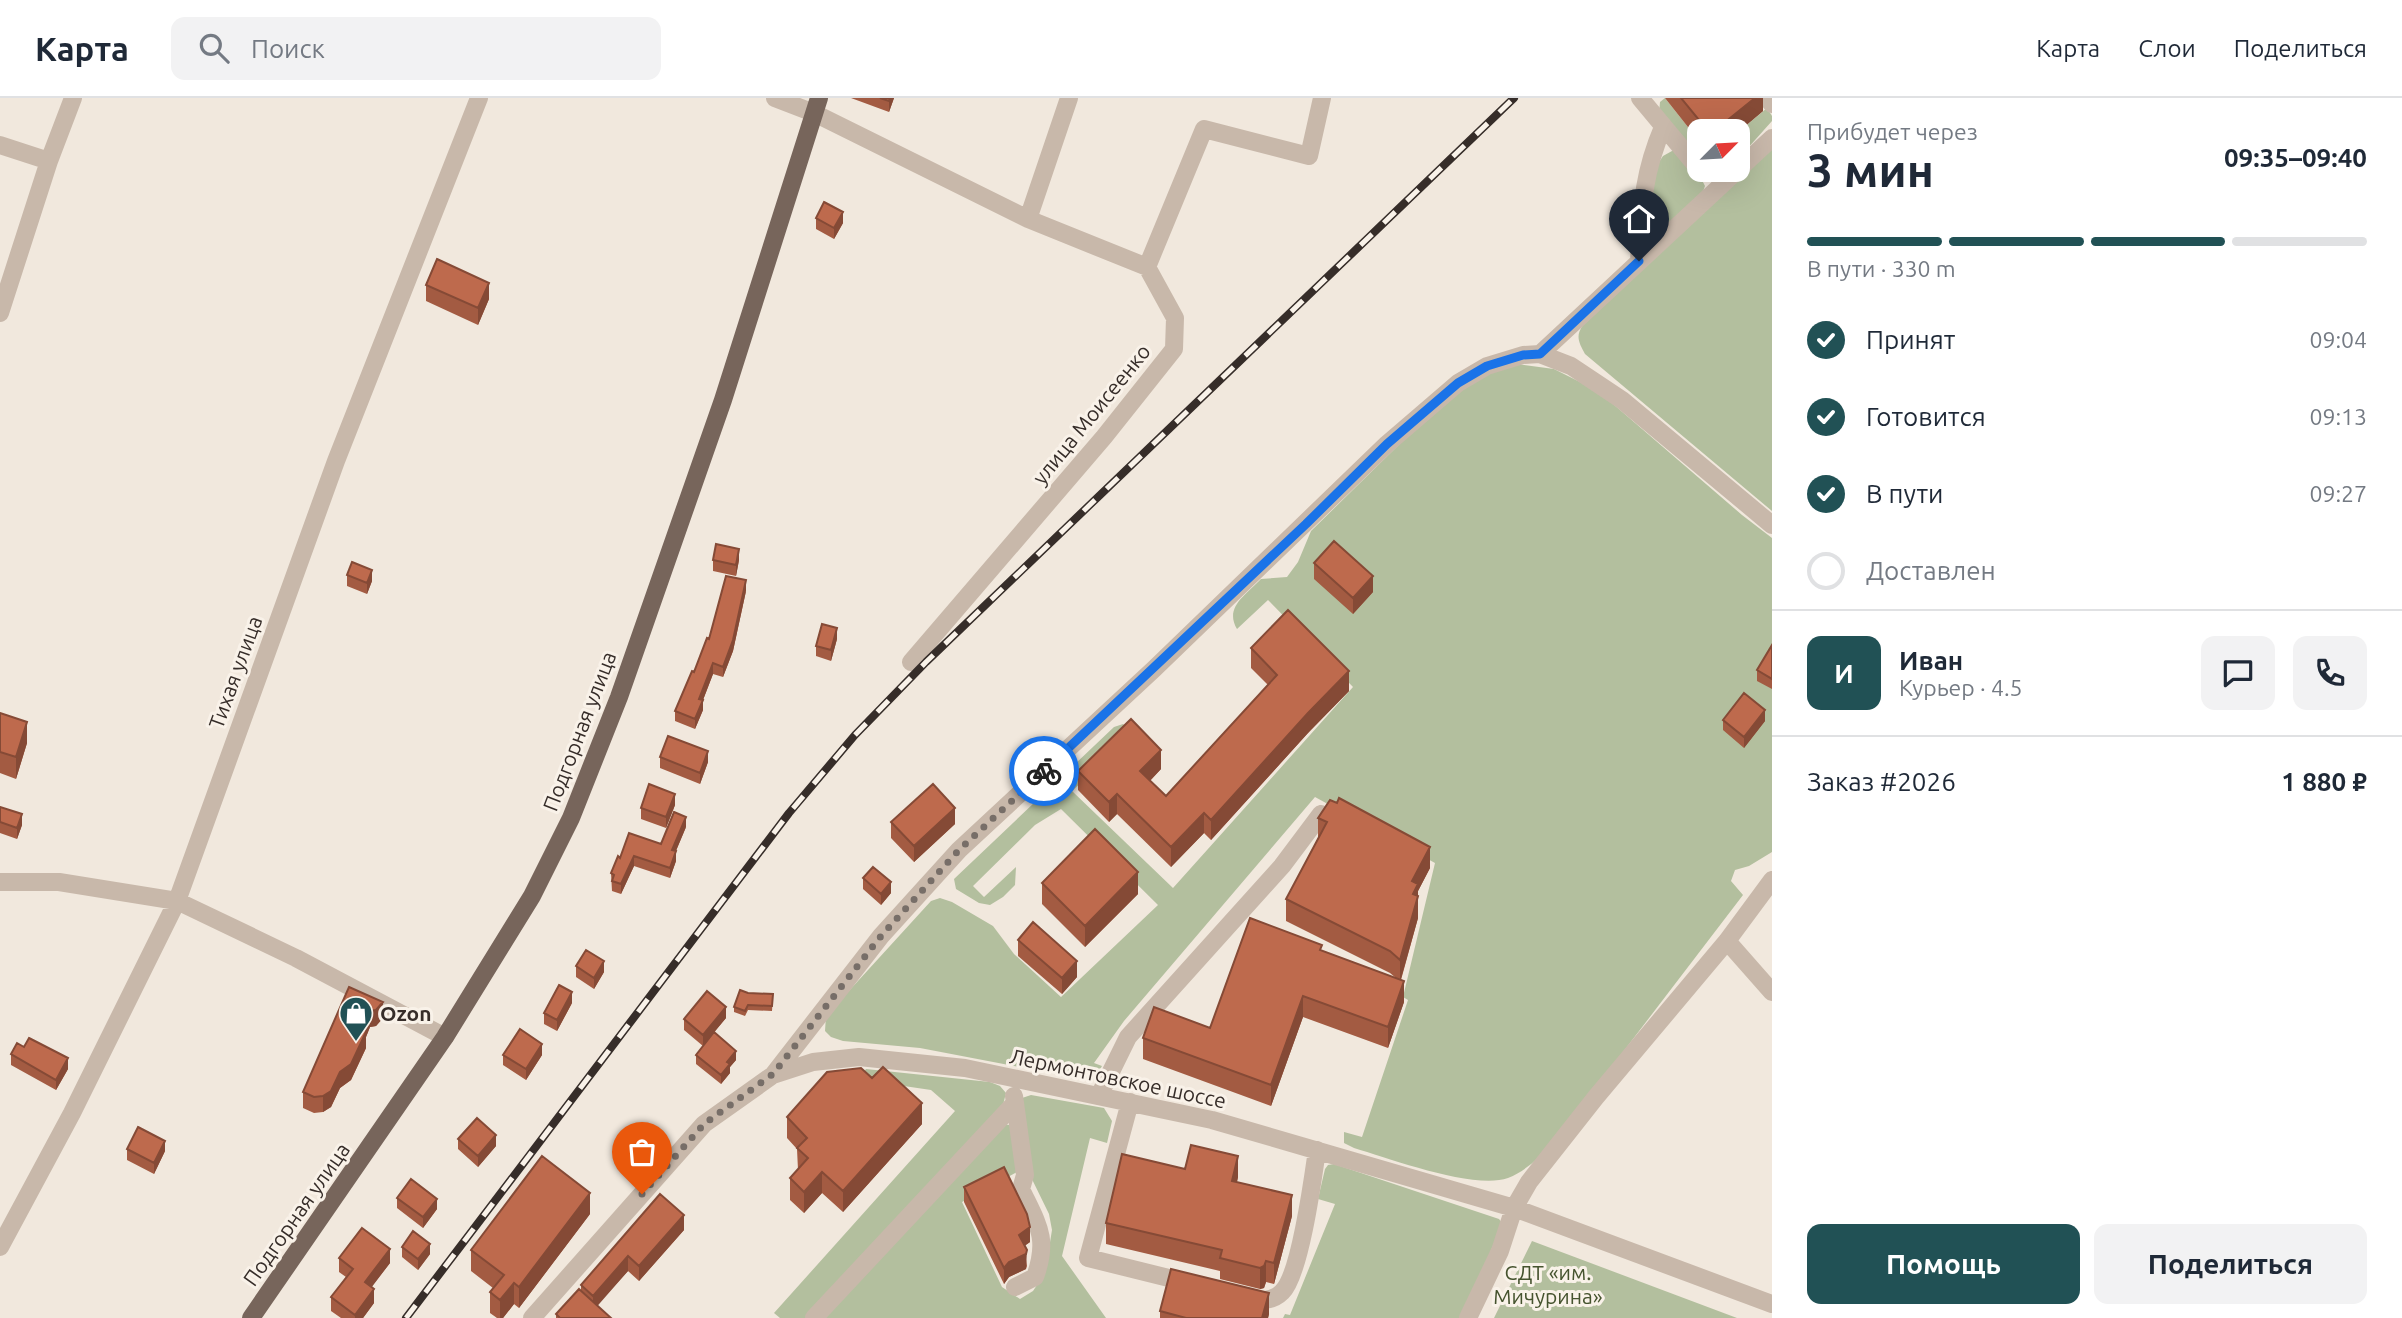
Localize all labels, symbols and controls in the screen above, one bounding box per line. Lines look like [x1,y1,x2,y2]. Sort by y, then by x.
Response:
search box [171,17,661,80]
icon: search [195,29,233,67]
text: Карта [35,30,129,67]
text: Поиск [251,34,325,63]
text: Карта [2036,35,2100,62]
text: Слои [2138,35,2196,62]
text: Поделиться [2234,35,2367,62]
north arrow [1687,119,1750,182]
map controls [1687,119,1750,182]
text: Прибудет через [1807,119,1978,144]
text: 09:35–09:40 [2224,143,2367,172]
text: 3 мин [1807,144,1934,196]
pin [1609,189,1669,261]
icon: home [1620,200,1658,238]
text: В пути · 330 m [1807,256,1956,281]
icon: check [1807,321,1845,359]
text: Принят [1866,325,1955,354]
text: 09:04 [2309,327,2367,352]
street label: улица Моисеенко [1027,339,1155,489]
icon: check [1807,398,1845,436]
text: Готовится [1866,402,1986,431]
text: 09:13 [2309,404,2367,429]
icon: check [1807,475,1845,513]
text: В пути [1866,479,1943,508]
text: 09:27 [2309,481,2367,506]
text: Доставлен [1866,556,1996,585]
street label: Тихая улица [204,612,266,732]
button: chat [2201,636,2275,710]
button: phone [2293,636,2367,710]
text: Иван [1899,646,1963,675]
street label: Подгорная улица [538,648,620,814]
text: И [1834,659,1854,688]
text: Курьер · 4.5 [1899,675,2023,700]
courier [1009,736,1079,806]
icon: bike [1025,752,1063,790]
text: Заказ #2026 [1807,767,1956,796]
text: 1 880 ₽ [2281,767,2367,796]
shop icon: Ozon [337,994,375,1043]
place label: Ozon [380,1001,431,1025]
street label: Лермонтовское шоссе [1008,1043,1228,1113]
pin [612,1122,672,1194]
icon: bag [623,1133,661,1171]
street label: Подгорная улица [238,1138,354,1290]
button: Помощь [1807,1224,2080,1304]
button: Поделиться [2094,1224,2367,1304]
park label: СДТ «им. Мичурина» [1493,1260,1603,1308]

